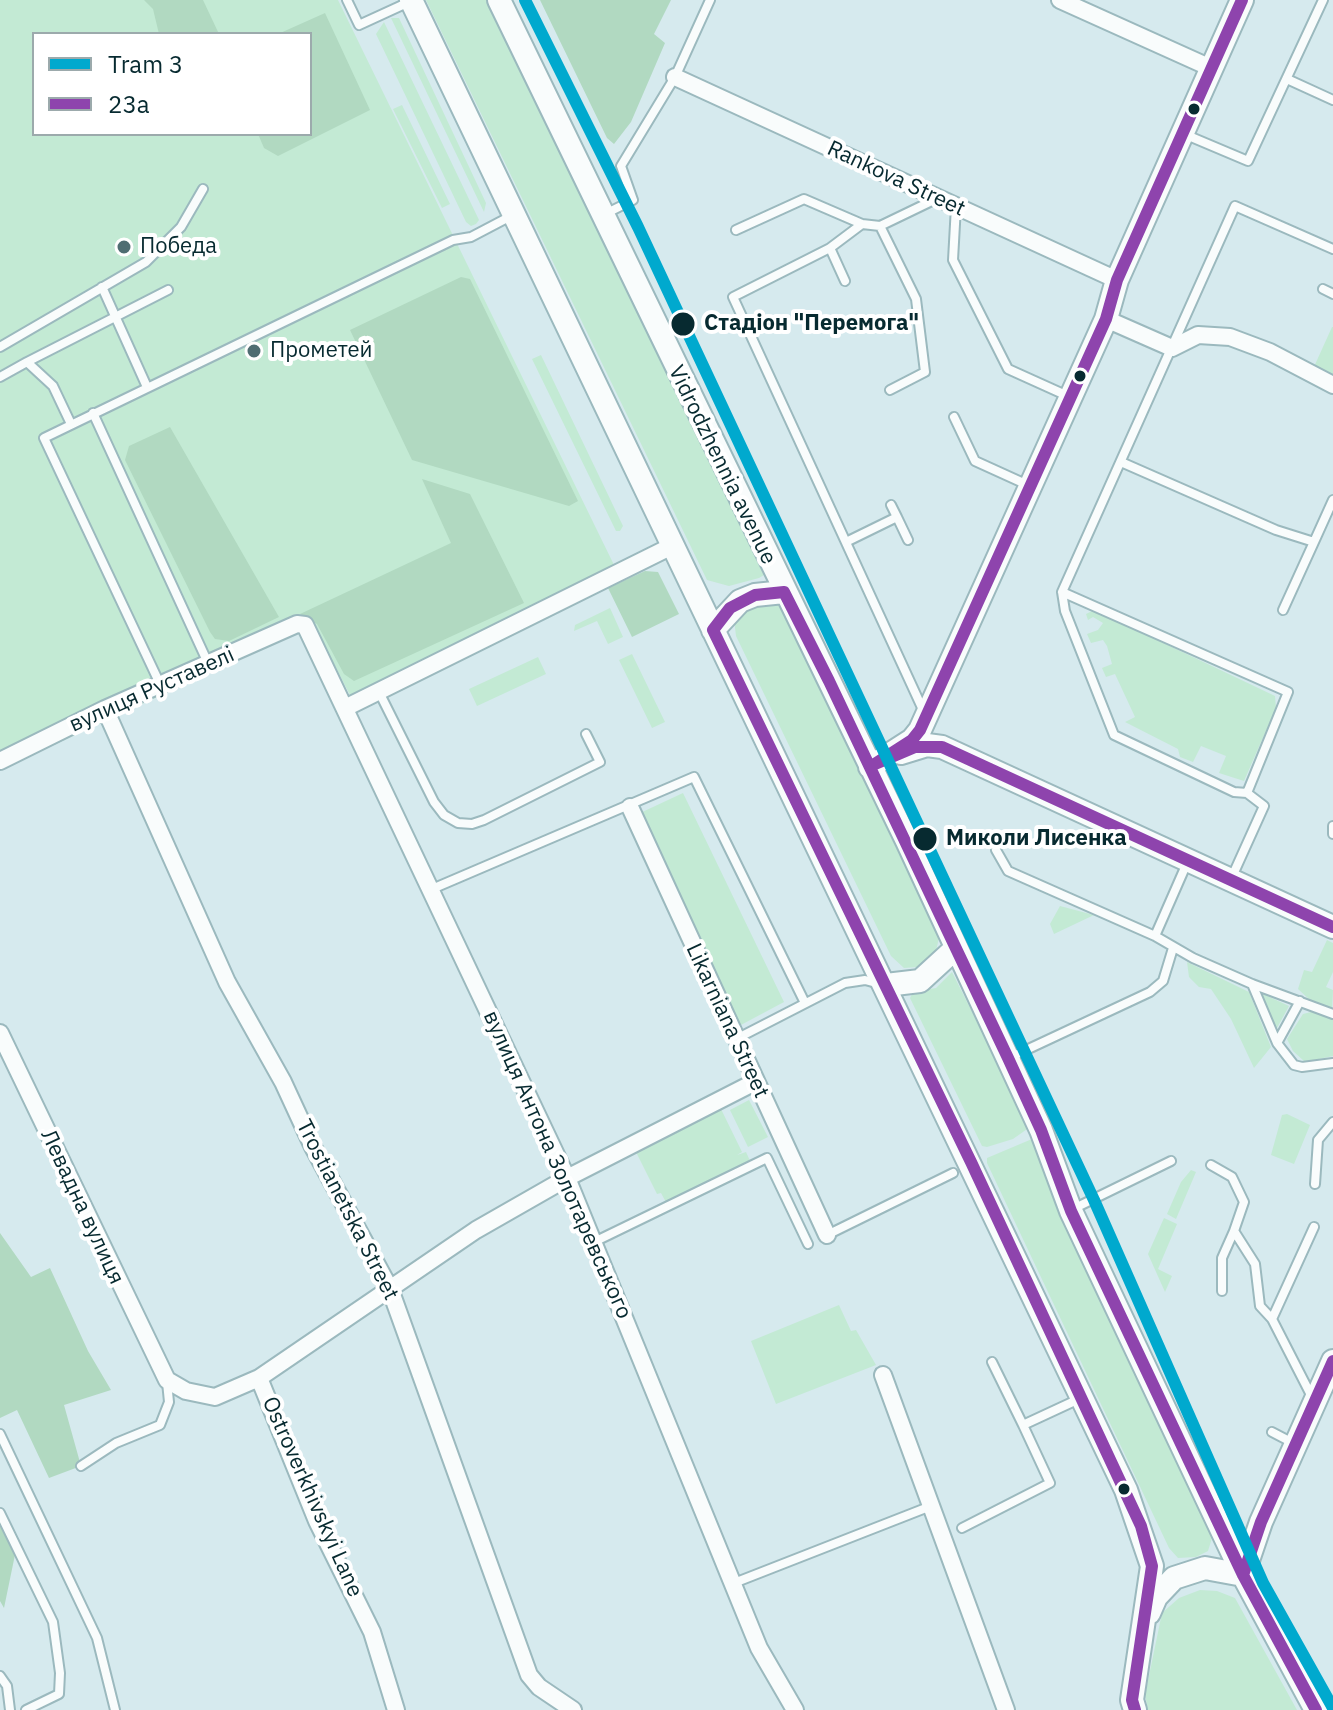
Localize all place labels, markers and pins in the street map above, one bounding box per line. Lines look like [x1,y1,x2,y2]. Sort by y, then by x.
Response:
unlabelled marker [1186,101,1202,117]
place label: Победа [140,234,217,260]
marker: Победа [115,238,133,256]
marker: Стадіон "Перемога" [669,310,697,338]
place label: Стадіон "Перемога" [704,311,919,337]
place label: Прометей [270,338,373,364]
marker: Прометей [245,342,263,360]
unlabelled marker [1072,368,1088,384]
marker: Миколи Лисенка [911,825,939,853]
place label: Миколи Лисенка [946,826,1127,852]
unlabelled marker [1116,1481,1132,1497]

